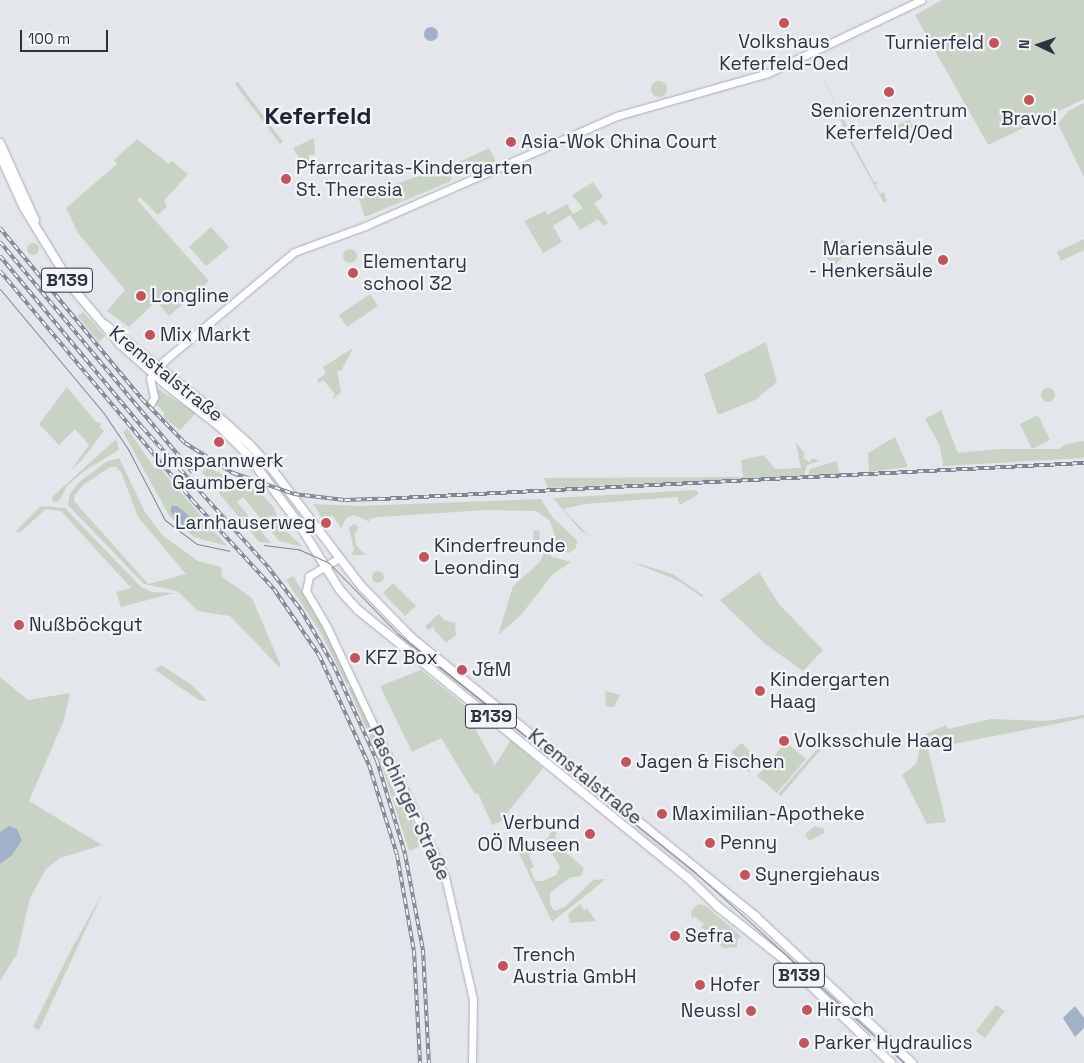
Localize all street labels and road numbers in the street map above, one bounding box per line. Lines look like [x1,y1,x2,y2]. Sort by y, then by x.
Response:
road number: B139 [41,264,93,296]
street label: Kremstalstraße [105,321,227,427]
road number: B139 [465,700,517,731]
street label: Paschinger Straße [363,722,455,884]
street label: Kremstalstraße [524,724,646,830]
road number: B139 [773,960,825,990]

